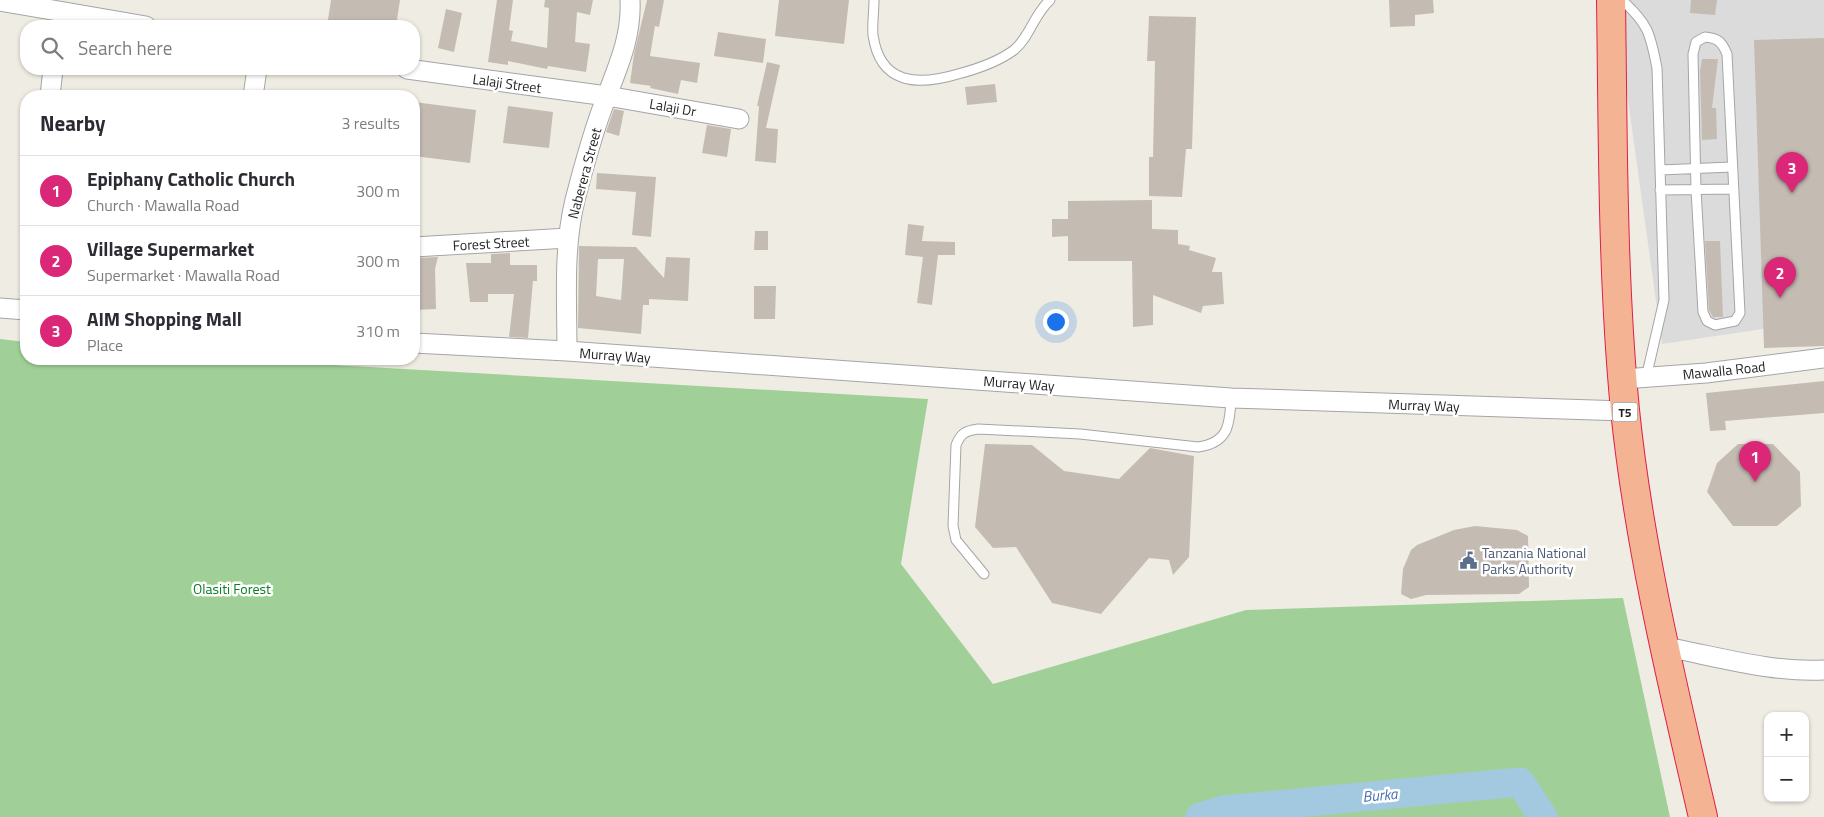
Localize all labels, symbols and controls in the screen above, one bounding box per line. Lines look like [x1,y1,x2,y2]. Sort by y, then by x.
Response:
search box [20,20,420,75]
text: Search here [78,33,172,62]
icon: search [38,34,66,62]
street label: Lalaji Street [471,68,543,98]
street label: Lalaji Dr [648,93,698,121]
text: Nearby [40,107,105,139]
text: 3 results [341,111,400,135]
street label: Naberera Street [562,125,606,221]
pin: 3 [1776,152,1808,193]
text: Epiphany Catholic Church [87,164,295,193]
text: 1 [52,179,60,203]
text: 300 m [356,179,400,203]
text: Church · Mawalla Road [87,193,239,217]
street label: Forest Street [452,230,530,255]
text: Village Supermarket [87,234,254,263]
text: 2 [52,249,60,273]
text: 300 m [356,249,400,273]
pin: 2 [1764,257,1796,298]
text: Supermarket · Mawalla Road [87,263,280,287]
text: AIM Shopping Mall [87,304,242,333]
your location [1043,309,1069,335]
text: 3 [52,319,60,343]
text: 310 m [356,319,400,343]
text: Place [87,333,123,357]
street label: Murray Way [579,342,652,368]
street label: Mawalla Road [1681,355,1767,385]
street label: Murray Way [983,370,1056,396]
street label: Murray Way [1388,393,1460,417]
road number: T5 [1612,402,1638,422]
pin: 1 [1739,441,1771,482]
place label: Tanzania National Parks Authority [1482,542,1586,579]
public building icon: Tanzania National Parks Authority [1458,550,1478,570]
park label: Olasiti Forest [193,578,271,599]
map controls [1764,712,1809,802]
button: + [1764,712,1809,757]
button: − [1764,757,1809,802]
water label: Burka [1362,782,1400,808]

